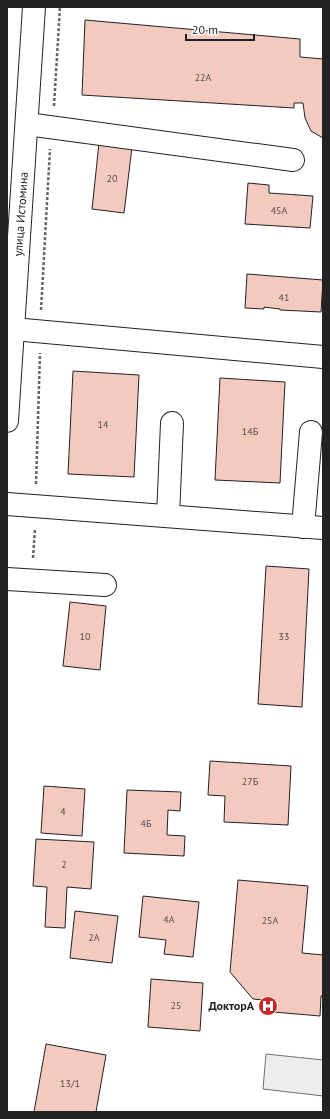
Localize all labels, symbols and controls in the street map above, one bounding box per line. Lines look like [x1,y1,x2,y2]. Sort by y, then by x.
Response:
scale bar [186,16,254,42]
text: 20 m [192,22,218,37]
house number: 22А [195,71,212,84]
street label: улица Истомина [10,171,31,257]
house number: 20 [107,172,118,185]
house number: 45А [271,204,288,217]
house number: 41 [279,291,289,304]
house number: 14 [98,418,109,431]
house number: 14Б [242,425,259,438]
house number: 10 [80,630,91,643]
house number: 33 [279,630,289,643]
house number: 27Б [242,775,259,788]
house number: 4 [60,805,66,818]
house number: 4Б [141,817,152,830]
house number: 2 [61,858,67,871]
house number: 4А [163,913,175,926]
house number: 25А [262,914,279,927]
house number: 2А [88,931,100,944]
hospital icon: ДокторА [257,995,279,1017]
place label: ДокторА [208,998,255,1013]
house number: 25 [171,999,181,1012]
house number: 13/1 [60,1077,80,1090]

